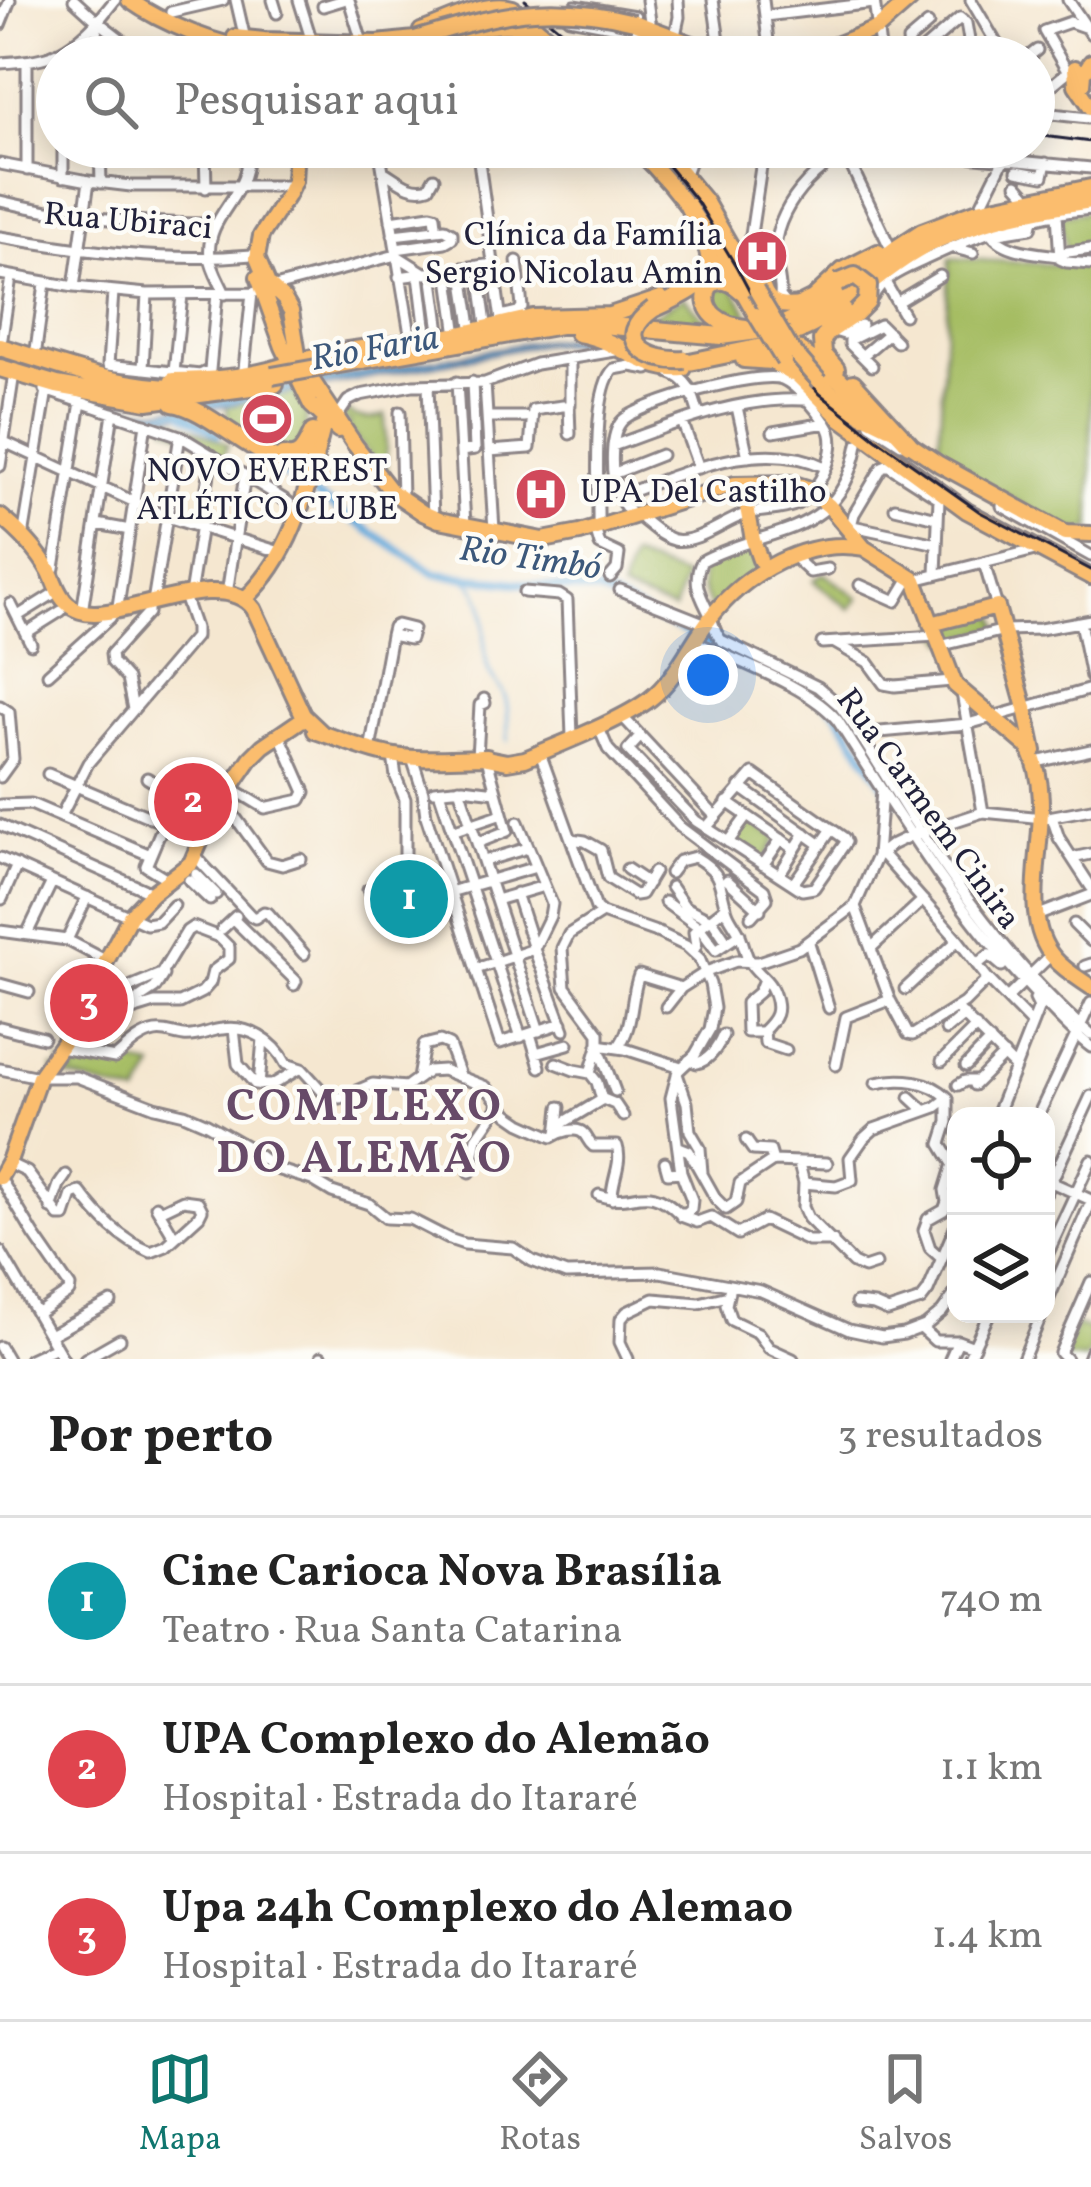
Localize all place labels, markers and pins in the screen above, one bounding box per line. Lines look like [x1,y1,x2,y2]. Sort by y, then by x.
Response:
place label: Clínica da Família Sergio Nicolau Amin [424,214,723,298]
hospital icon: Clínica da Família Sergio Nicolau Amin [734,228,790,284]
sports icon: NOVO EVEREST ATLÉTICO CLUBE [239,391,295,447]
place label: NOVO EVEREST ATLÉTICO CLUBE [136,450,398,534]
hospital icon: UPA Del Castilho [513,466,569,522]
place label: UPA Del Castilho [580,471,827,517]
pin: 2 [154,757,232,847]
pin: 1 [370,854,448,944]
pin: 3 [50,958,128,1048]

